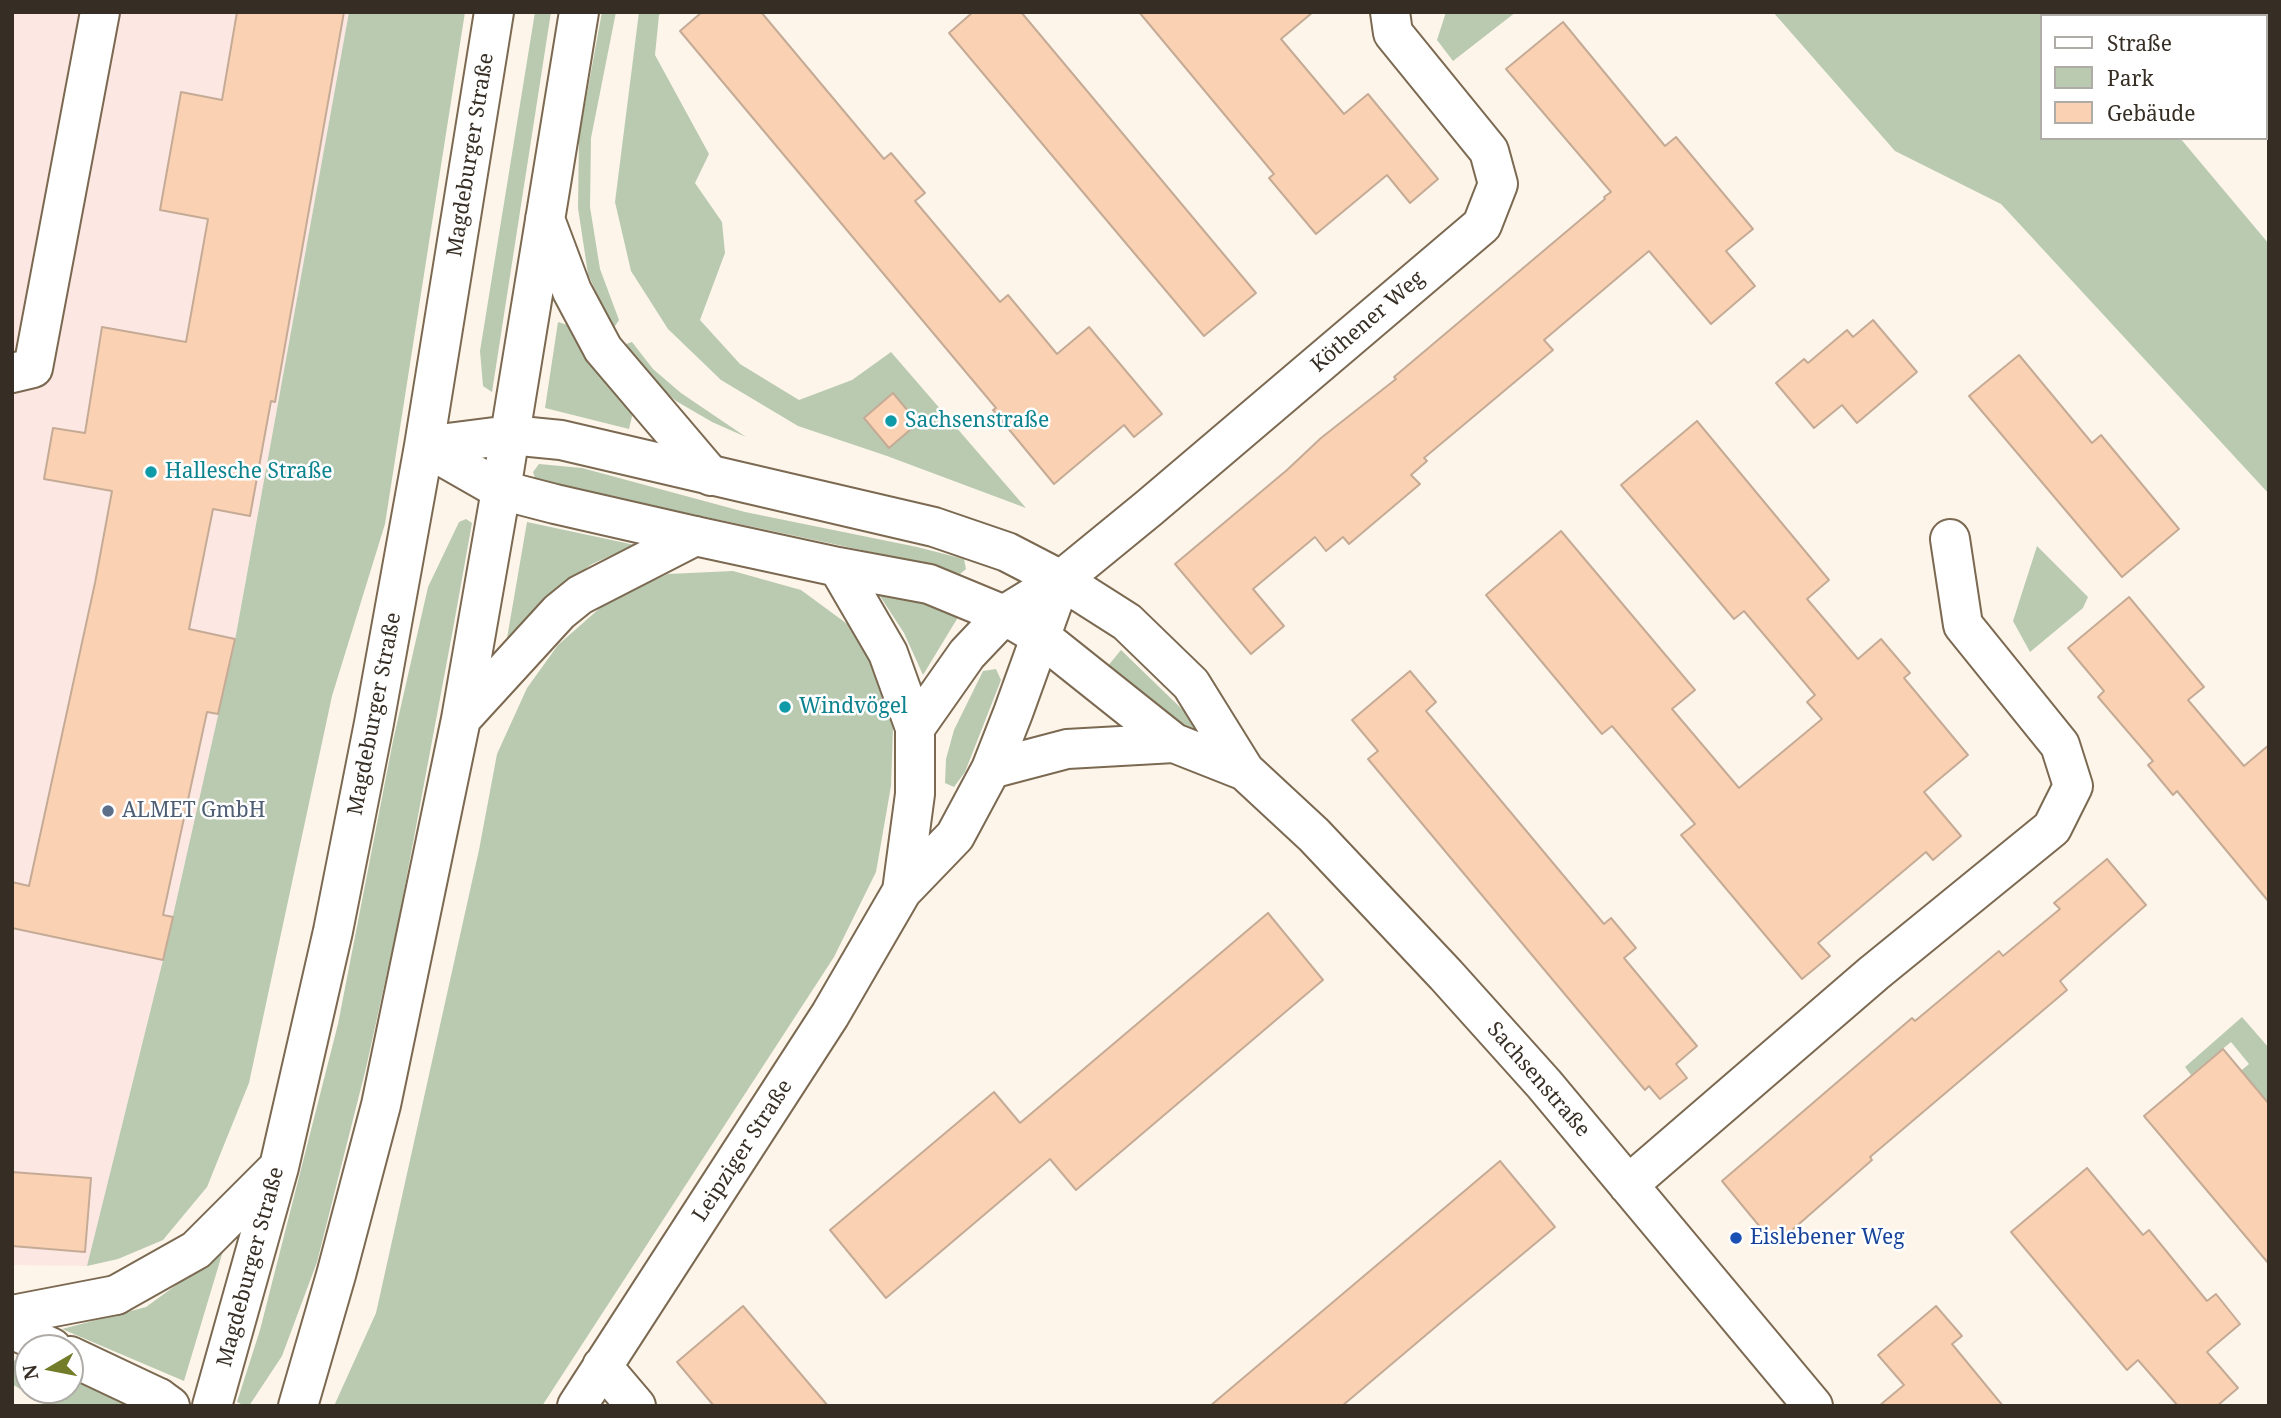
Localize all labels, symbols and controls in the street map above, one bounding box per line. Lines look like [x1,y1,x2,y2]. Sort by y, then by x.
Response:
legend [2039,14,2267,140]
text: Straße [2107,29,2172,57]
street label: Magdeburger Straße [442,51,500,259]
text: Park [2107,64,2154,92]
text: Gebäude [2107,99,2195,127]
street label: Köthener Weg [1306,266,1430,378]
place label: Sachsenstraße [905,408,1049,434]
marker: Sachsenstraße [883,413,899,429]
place label: Hallesche Straße [165,459,332,485]
marker: Hallesche Straße [143,464,159,480]
street label: Magdeburger Straße [343,611,407,817]
place label: Windvögel [799,694,907,720]
marker: Windvögel [777,699,793,715]
place label: ALMET GmbH [122,798,265,824]
marker: ALMET GmbH [100,803,116,819]
street label: Sachsenstraße [1481,1017,1595,1143]
street label: Leipziger Straße [688,1075,798,1227]
street label: Magdeburger Straße [212,1164,290,1370]
place label: Eislebener Weg [1750,1225,1905,1251]
marker: Eislebener Weg [1728,1230,1744,1246]
north arrow [14,1334,84,1404]
text: N [16,1363,44,1382]

